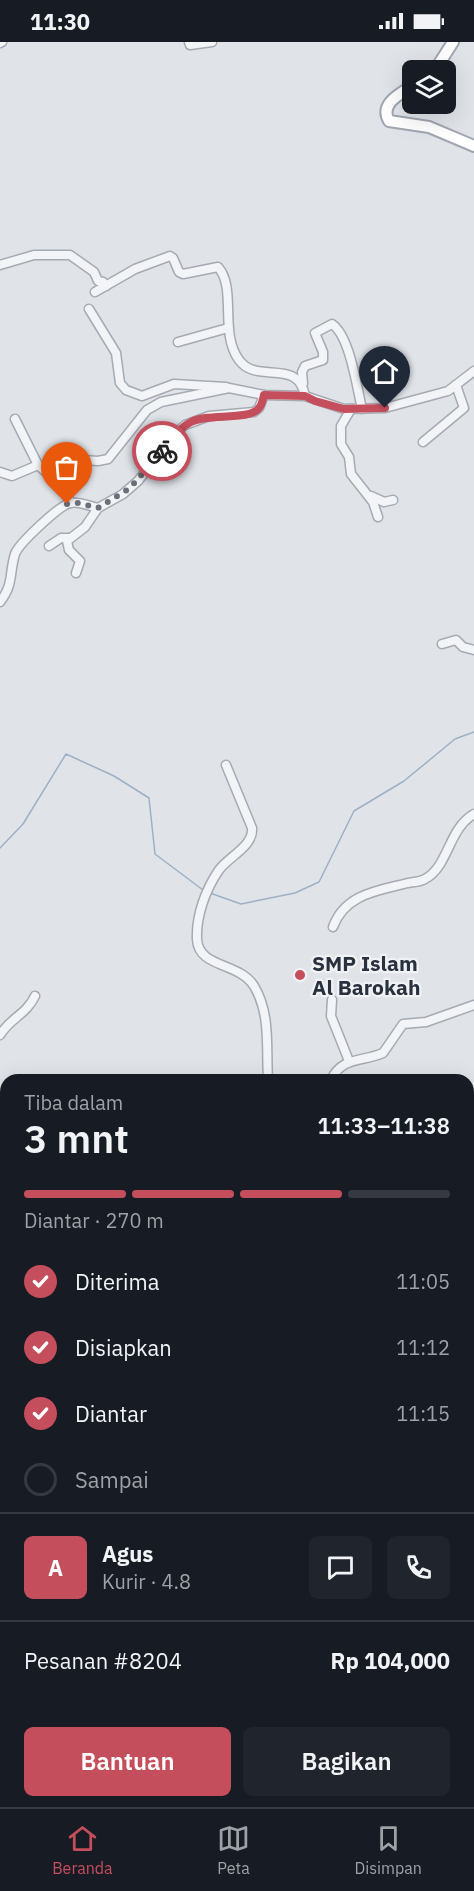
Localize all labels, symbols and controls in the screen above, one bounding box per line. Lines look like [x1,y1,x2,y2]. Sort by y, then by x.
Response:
text: 11:30 [30,7,90,36]
map controls [402,60,456,114]
button: layers [402,60,456,114]
pin [359,346,410,408]
icon: home [368,355,401,388]
courier [132,421,192,481]
icon: bike [146,435,179,468]
pin [41,442,92,504]
icon: bag [50,451,83,484]
place label: SMP Islam Al Barokah [312,949,420,1001]
marker: SMP Islam Al Barokah [293,968,307,982]
text: Tiba dalam [24,1089,123,1116]
text: 11:33–11:38 [317,1111,450,1140]
text: 3 mnt [24,1113,129,1164]
text: Diantar · 270 m [24,1207,164,1234]
icon: check [24,1265,57,1298]
text: Diterima [75,1267,160,1296]
text: 11:05 [396,1268,450,1295]
icon: check [24,1331,57,1364]
text: Disiapkan [75,1333,172,1362]
text: 11:12 [396,1334,450,1361]
icon: check [24,1397,57,1430]
text: Diantar [75,1399,147,1428]
text: 11:15 [396,1400,450,1427]
text: Sampai [75,1465,149,1494]
button: chat [309,1536,372,1599]
button: phone [387,1536,450,1599]
text: Agus [102,1539,153,1568]
text: A [48,1553,63,1582]
text: Kurir · 4.8 [102,1568,191,1595]
text: Pesanan #8204 [24,1646,182,1675]
text: Rp 104,000 [331,1646,450,1675]
button: Bantuan [24,1727,231,1796]
button: Bagikan [243,1727,450,1796]
tab: Beranda [52,1822,113,1878]
tab: Peta [217,1822,250,1878]
tab: Disimpan [354,1822,422,1878]

